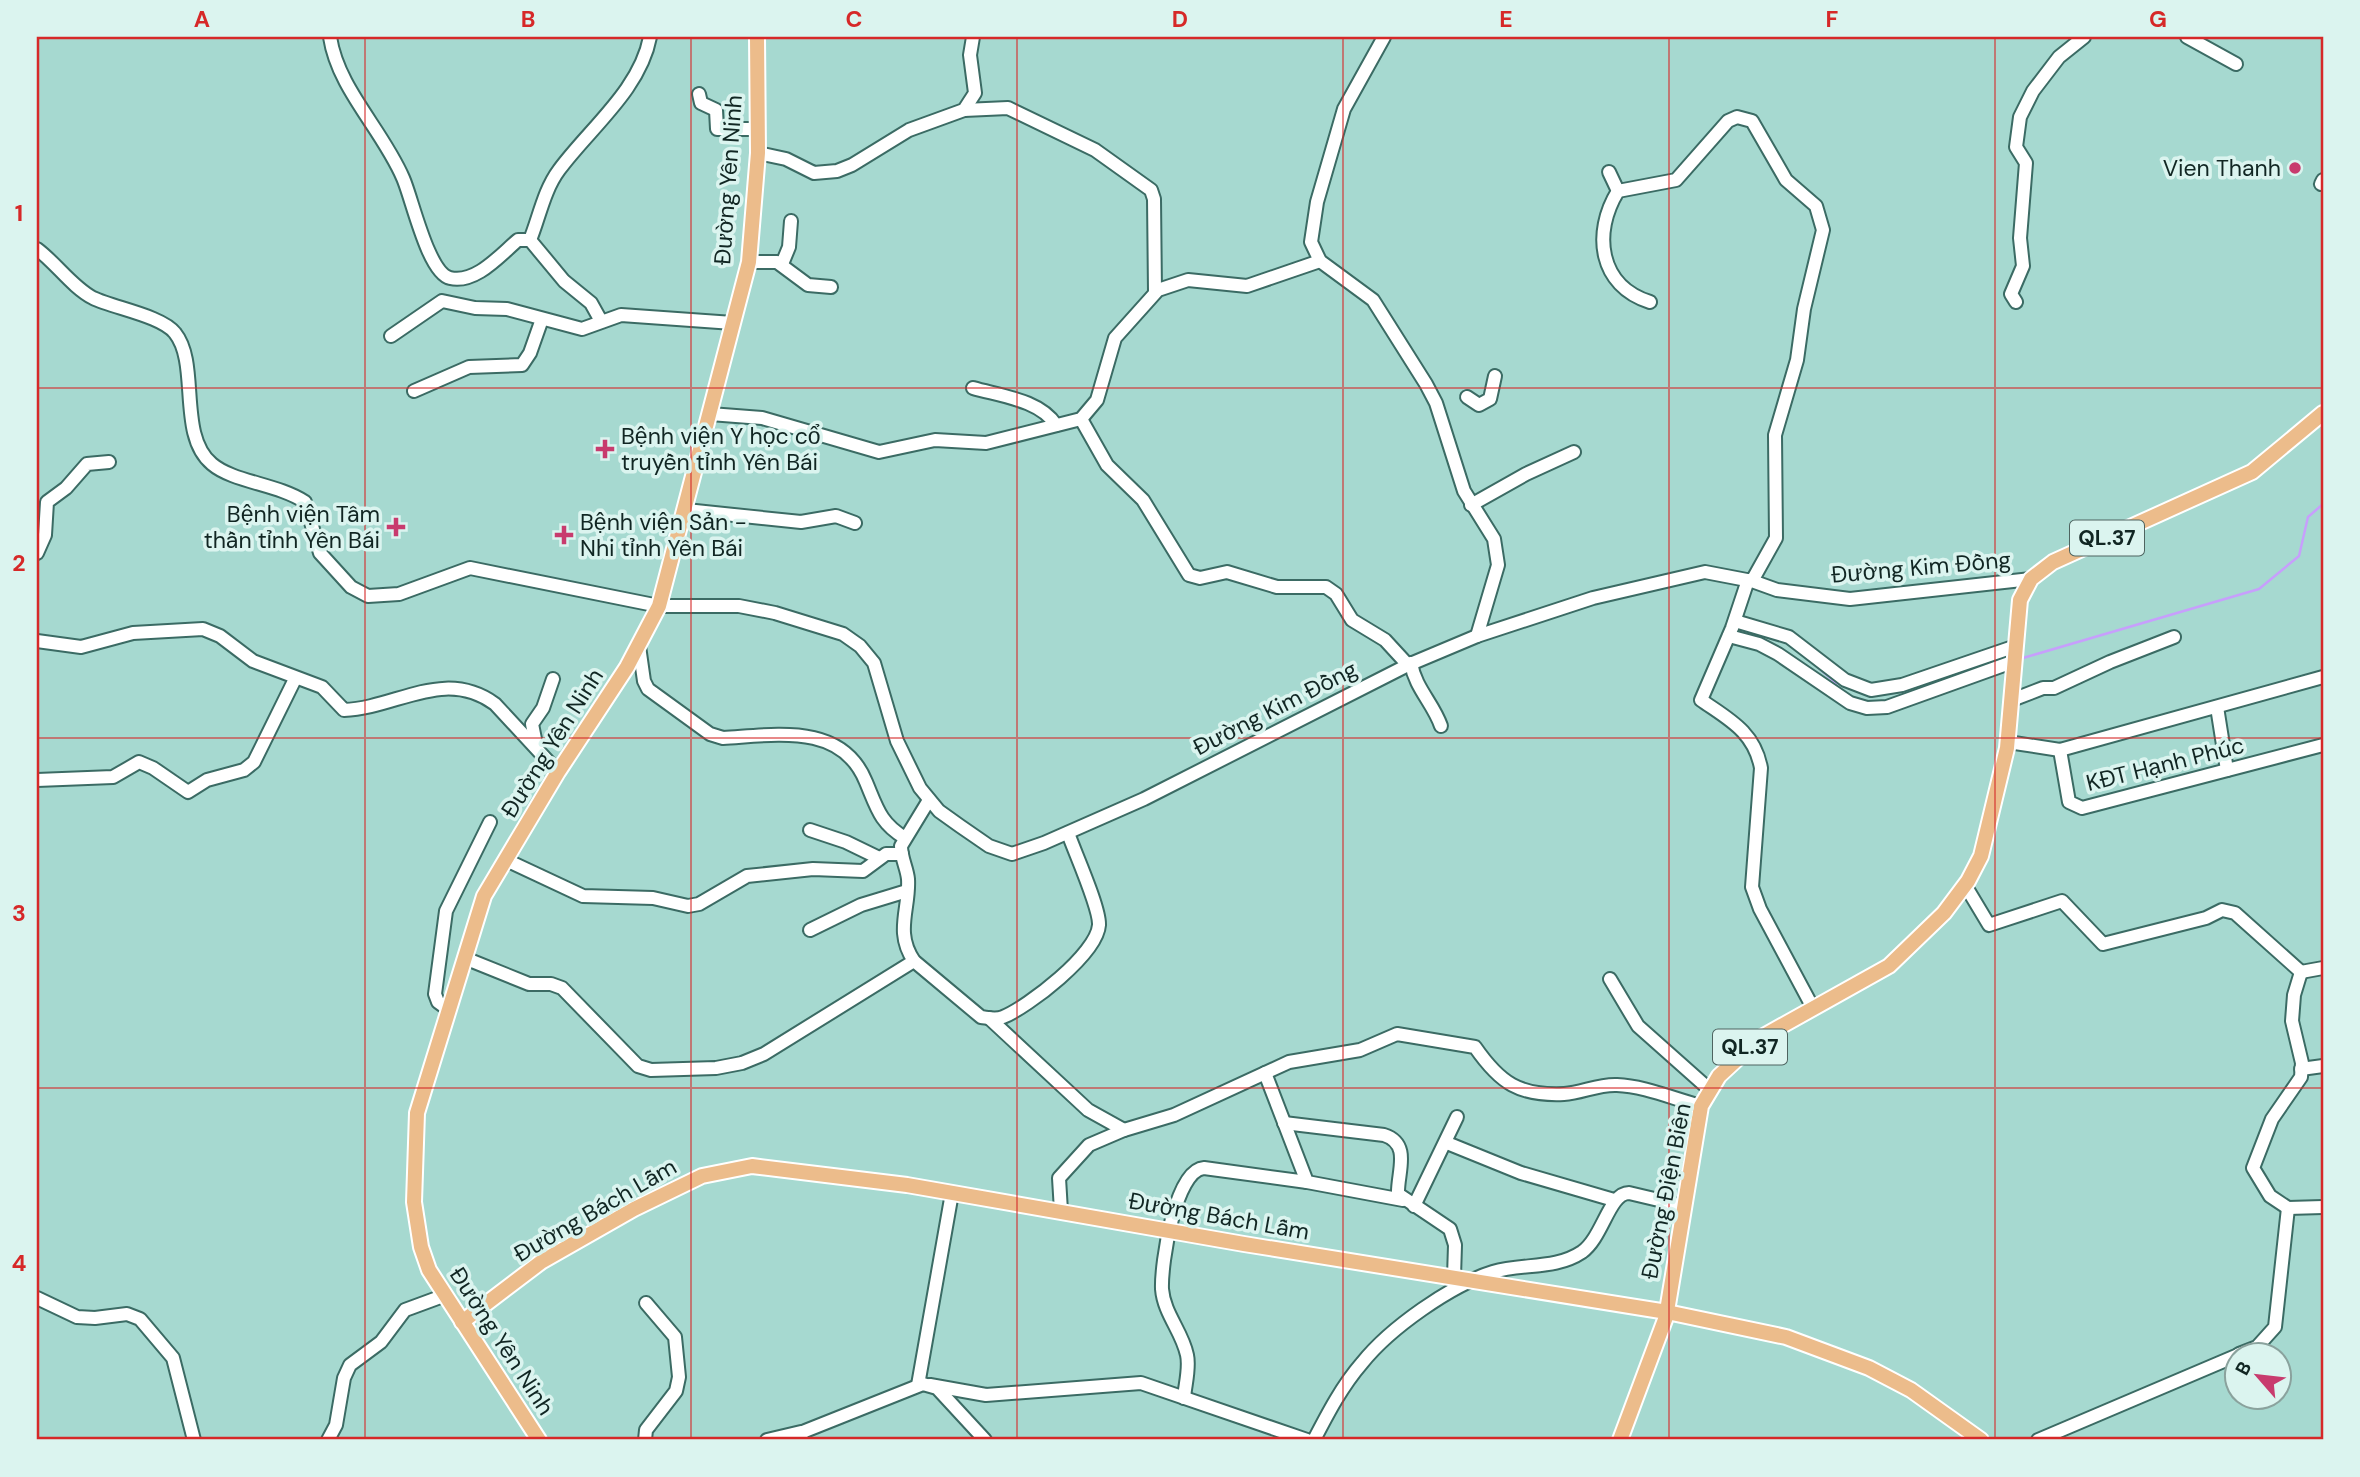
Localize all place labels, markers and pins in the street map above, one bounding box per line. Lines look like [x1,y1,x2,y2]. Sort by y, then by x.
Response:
place label: Vien Thanh [2163,153,2281,183]
marker: Vien Thanh [2287,160,2303,176]
place label: Bệnh viện Y học cổ truyền tỉnh Yên Bái [621,421,821,477]
marker: Bệnh viện Y học cổ truyền tỉnh Yên Bái [595,439,615,459]
place label: Bệnh viện Tâm thần tỉnh Yên Bái [204,499,380,555]
place label: Bệnh viện Sản - Nhi tỉnh Yên Bái [580,507,747,563]
marker: Bệnh viện Tâm thần tỉnh Yên Bái [386,517,406,537]
marker: Bệnh viện Sản - Nhi tỉnh Yên Bái [554,525,574,545]

